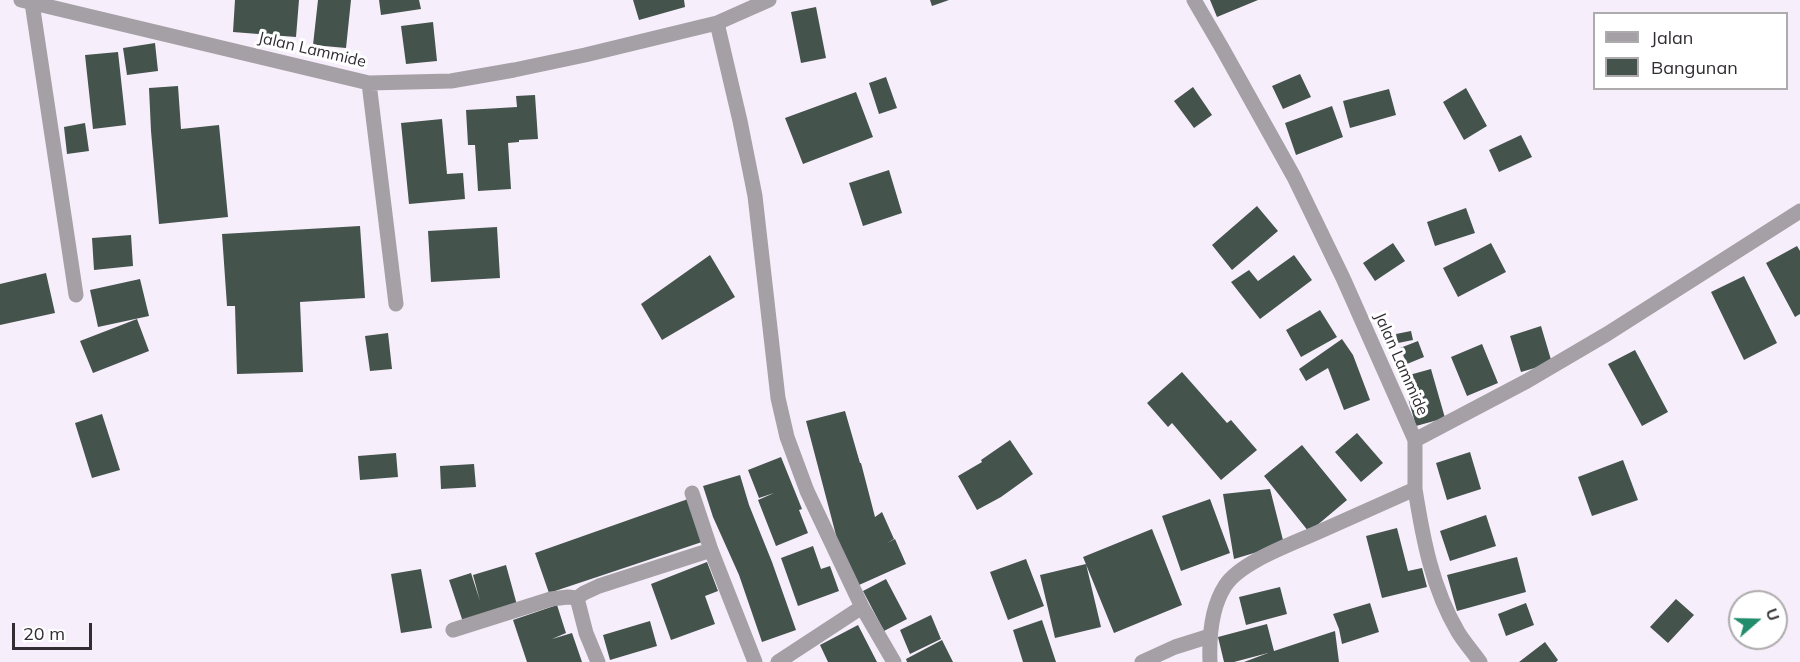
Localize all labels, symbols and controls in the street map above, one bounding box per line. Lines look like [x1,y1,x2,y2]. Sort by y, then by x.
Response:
legend [1593,12,1788,90]
text: Jalan [1651,26,1693,49]
street label: Jalan Lammide [256,28,368,72]
text: Bangunan [1651,56,1738,79]
street label: Jalan Lammide [1370,310,1432,418]
north arrow [1728,590,1788,650]
text: U [1762,606,1784,624]
scale bar [15,611,94,649]
text: 20 m [23,622,65,645]

